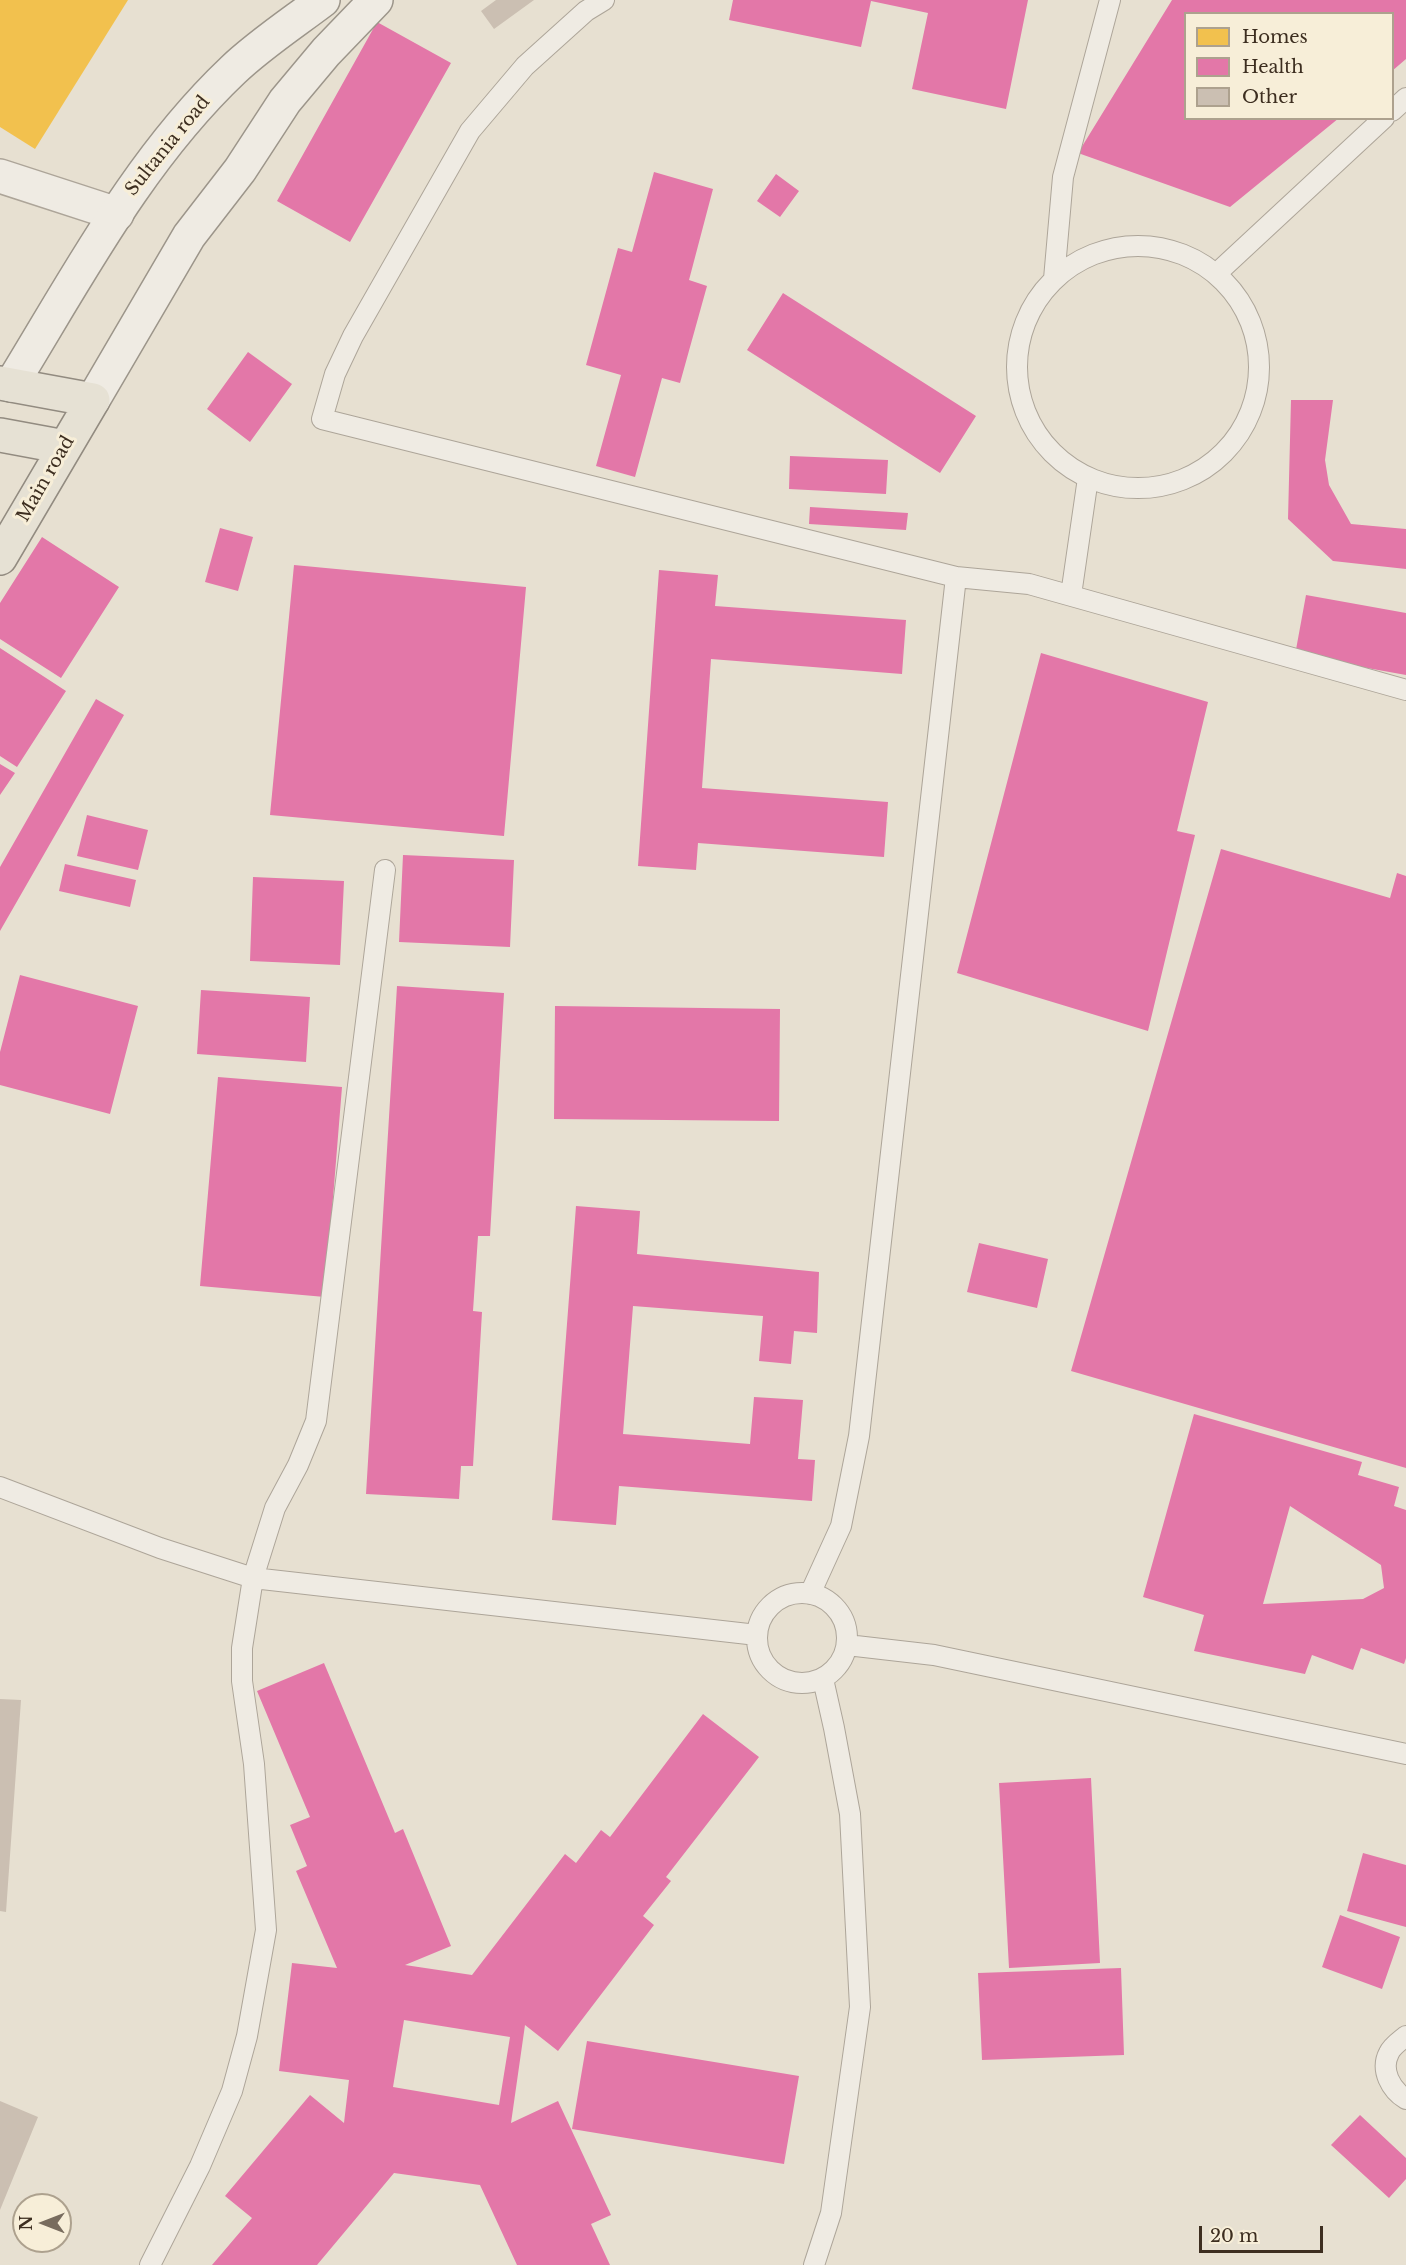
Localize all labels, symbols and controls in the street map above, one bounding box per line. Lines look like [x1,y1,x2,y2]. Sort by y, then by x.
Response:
legend [1184,12,1394,120]
text: Homes [1242,26,1308,48]
text: Health [1242,56,1304,78]
text: Other [1242,86,1297,108]
street label: Sultania road [121,92,215,200]
street label: Main road [13,432,79,526]
north arrow [12,2193,72,2253]
scale bar [1202,2214,1326,2252]
text: N [16,2215,36,2231]
text: 20 m [1210,2225,1258,2247]

